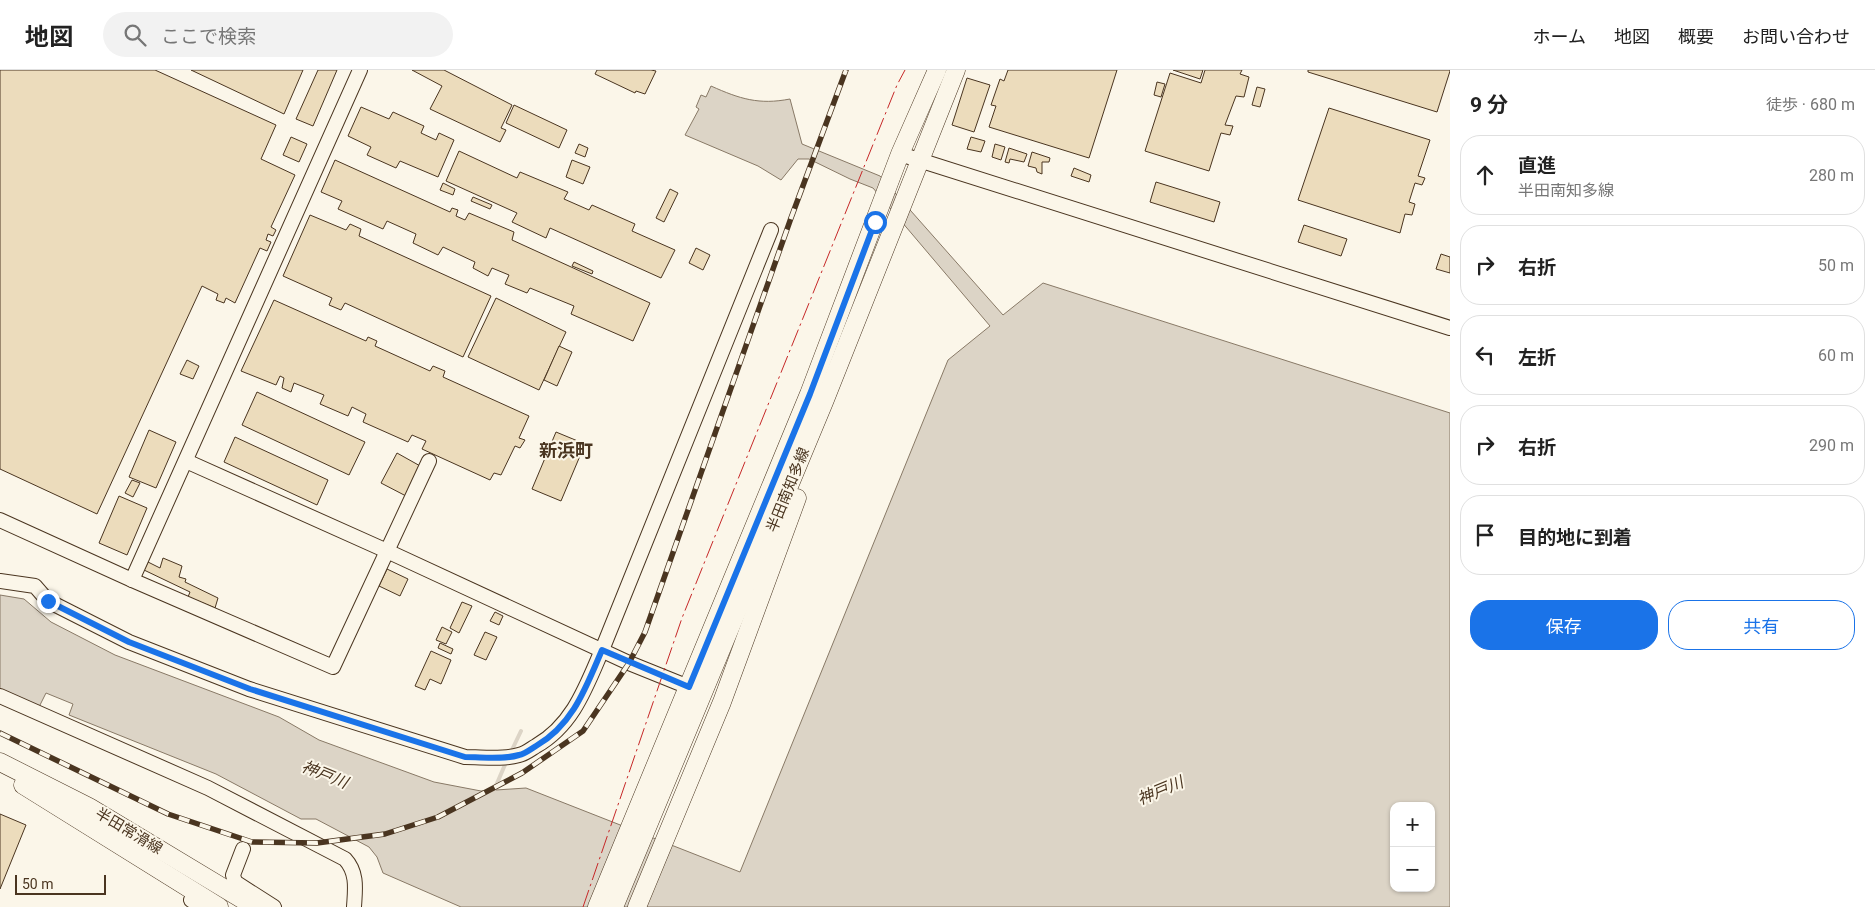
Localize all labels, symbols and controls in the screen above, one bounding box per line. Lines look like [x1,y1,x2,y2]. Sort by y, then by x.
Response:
search box [103,12,453,57]
icon: search [121,21,149,49]
text: 地図 [25,23,73,51]
text: ここで検索 [161,25,256,48]
text: ホーム [1533,26,1586,47]
text: 地図 [1614,26,1650,47]
text: 概要 [1678,26,1714,47]
text: お問い合わせ [1742,26,1850,47]
text: 9 分 [1470,93,1508,117]
text: 徒歩 · 680 m [1766,95,1855,114]
text: 直進 [1518,154,1556,177]
icon: ahead [1471,161,1499,189]
text: 280 m [1809,166,1854,185]
text: 半田南知多線 [1518,181,1614,200]
route start [864,211,887,234]
icon: right [1471,251,1499,279]
text: 右折 [1518,256,1556,279]
text: 50 m [1818,256,1854,275]
icon: left [1471,341,1499,369]
text: 左折 [1518,346,1556,369]
text: 60 m [1818,346,1854,365]
icon: right [1471,431,1499,459]
text: 右折 [1518,436,1556,459]
text: 290 m [1809,436,1854,455]
district label: 新浜町 [539,440,593,461]
street label: 半田南知多線 [763,445,813,535]
icon: arrive [1471,521,1499,549]
text: 目的地に到着 [1518,526,1632,549]
route end [37,590,60,613]
button: 保存 [1470,600,1658,650]
button: 共有 [1668,600,1855,650]
water label: 神戸川 [299,757,352,793]
water label: 神戸川 [1134,772,1188,809]
map controls [1390,802,1435,892]
button: + [1390,802,1435,847]
street label: 半田常滑線 [92,804,166,858]
button: − [1390,847,1435,892]
scale bar [15,872,106,895]
text: 50 m [22,876,54,892]

